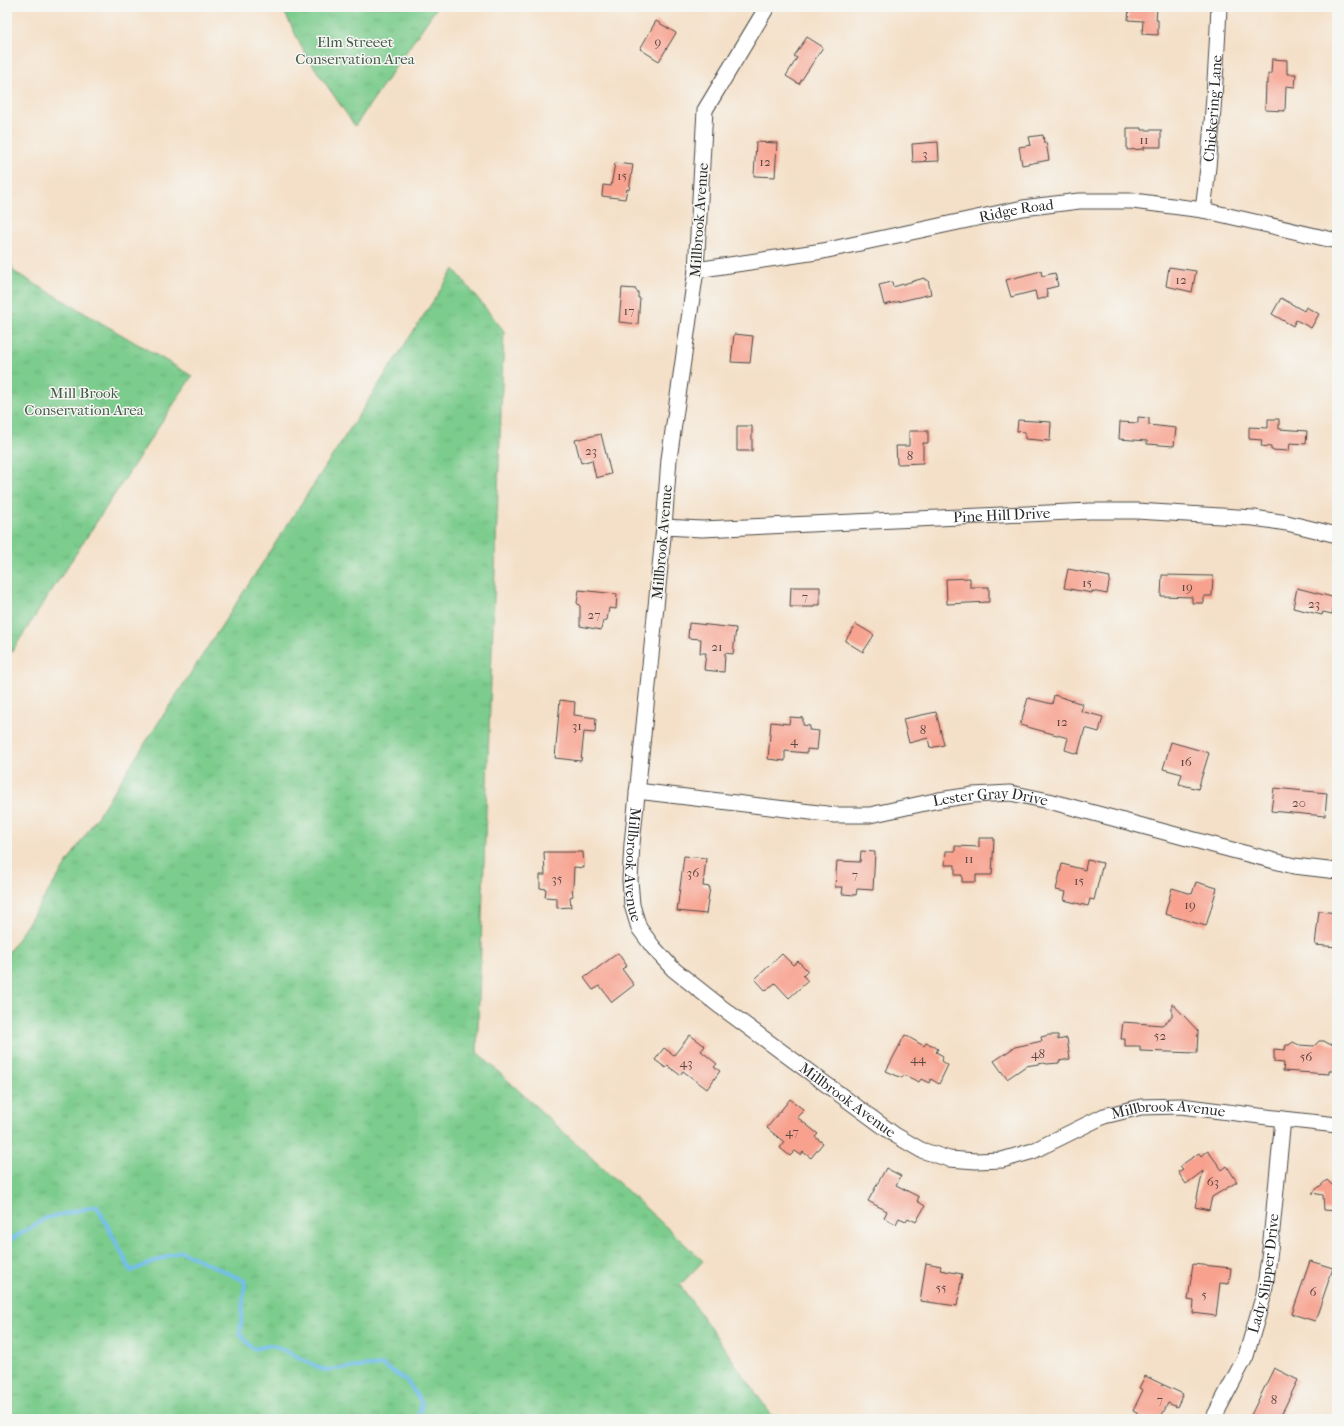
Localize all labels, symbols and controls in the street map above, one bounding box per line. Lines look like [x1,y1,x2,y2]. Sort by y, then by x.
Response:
park label: Elm Streeet Conservation Area [295,33,416,68]
house number: 9 [655,34,662,49]
street label: Chickering Lane [1200,54,1226,163]
house number: 11 [1139,132,1149,147]
house number: 3 [922,146,928,161]
house number: 12 [759,154,771,169]
street label: Millbrook Avenue [686,161,712,278]
house number: 15 [617,168,627,183]
street label: Ridge Road [977,195,1055,226]
house number: 12 [1175,272,1187,287]
house number: 17 [624,303,634,318]
park label: Mill Brook Conservation Area [24,384,145,419]
house number: 23 [585,443,597,458]
house number: 8 [907,448,913,463]
street label: Millbrook Avenue [648,483,676,600]
street label: Pine Hill Drive [953,504,1051,526]
house number: 15 [1082,575,1092,590]
house number: 19 [1181,579,1193,594]
house number: 7 [802,589,808,604]
house number: 23 [1308,596,1320,611]
house number: 27 [588,607,600,622]
house number: 21 [711,639,723,654]
house number: 12 [1056,714,1068,729]
house number: 31 [572,718,582,733]
house number: 8 [920,722,926,737]
house number: 4 [790,733,798,748]
house number: 16 [1180,754,1193,769]
street label: Lester Gray Drive [931,784,1050,810]
house number: 20 [1292,795,1306,810]
street label: Millbrook Avenue [621,807,646,925]
house number: 11 [964,851,974,866]
house number: 36 [687,865,700,880]
house number: 7 [852,867,858,882]
house number: 35 [552,871,563,886]
house number: 15 [1074,873,1084,888]
house number: 19 [1184,897,1196,912]
house number: 52 [1154,1028,1166,1043]
house number: 48 [1031,1046,1045,1061]
house number: 56 [1300,1049,1313,1064]
house number: 44 [910,1051,926,1066]
house number: 43 [679,1055,693,1070]
street label: Millbrook Avenue [796,1059,900,1142]
street label: Millbrook Avenue [1109,1096,1227,1123]
house number: 47 [785,1124,799,1139]
house number: 63 [1207,1174,1219,1189]
street label: Lady Slipper Drive [1244,1212,1283,1335]
house number: 55 [935,1280,947,1295]
house number: 6 [1309,1284,1317,1299]
house number: 5 [1201,1287,1207,1302]
house number: 7 [1157,1392,1163,1407]
house number: 8 [1271,1392,1277,1407]

